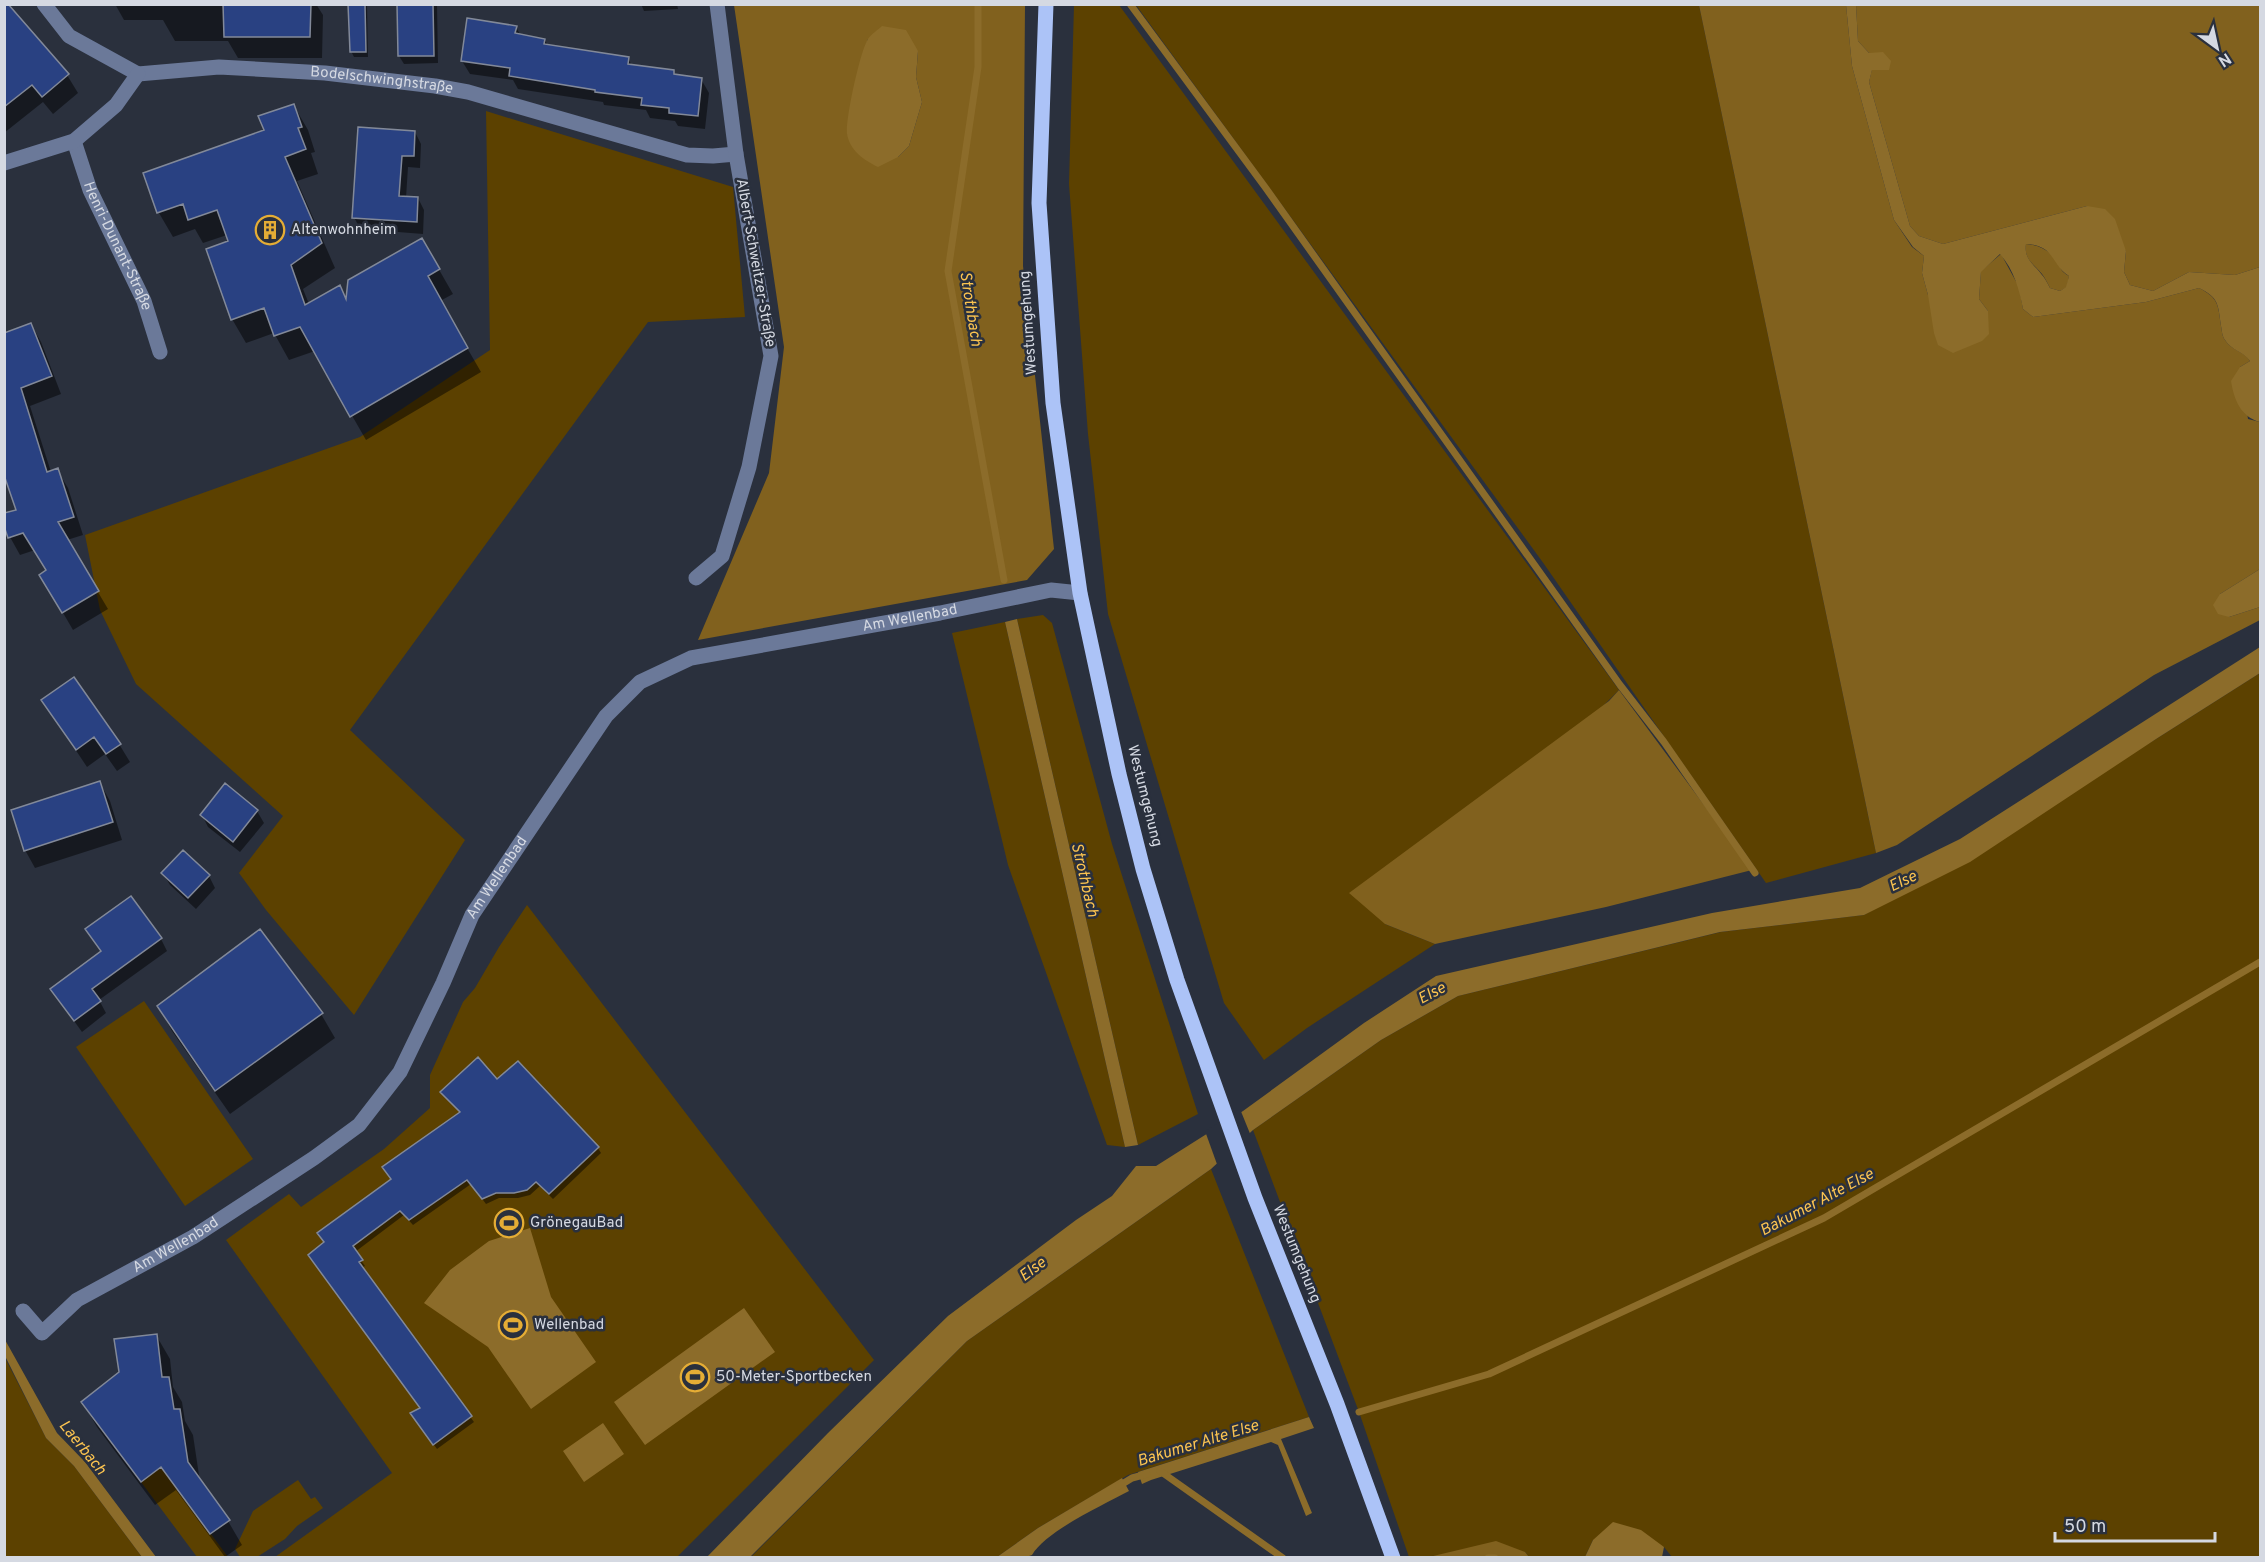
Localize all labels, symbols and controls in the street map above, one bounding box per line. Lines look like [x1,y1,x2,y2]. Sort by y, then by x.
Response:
north arrow [2187,18,2247,78]
text: N [2214,47,2234,70]
street label: Bodelschwinghstraße [310,63,455,99]
street label: Albert-Schweitzer-Straße [731,177,779,349]
street label: Henri-Dunant-Straße [78,179,156,313]
building icon: Altenwohnheim [254,214,286,246]
place label: Altenwohnheim [291,221,396,240]
water label: Strothbach [954,270,986,348]
street label: Westumgehung [1016,270,1042,376]
street label: Am Wellenbad [861,600,959,636]
street label: Westumgehung [1122,743,1166,849]
street label: Am Wellenbad [462,833,532,923]
water label: Strothbach [1066,841,1102,919]
water label: Else [1886,866,1921,897]
water label: Else [1415,978,1450,1010]
water label: Bakumer Alte Else [1757,1164,1878,1241]
street label: Westumgehung [1268,1202,1324,1306]
sports icon: GrönegauBad [493,1207,525,1239]
street label: Am Wellenbad [129,1213,222,1277]
place label: GrönegauBad [530,1214,623,1233]
water label: Else [1016,1253,1051,1287]
sports icon: Wellenbad [497,1309,529,1341]
place label: Wellenbad [534,1316,604,1335]
sports icon: 50-Meter-Sportbecken [679,1361,711,1393]
place label: 50-Meter-Sportbecken [716,1368,872,1387]
water label: Bakumer Alte Else [1135,1416,1262,1472]
water label: Laerbach [54,1417,110,1480]
scale bar [2055,1505,2216,1543]
text: 50 m [2064,1516,2106,1539]

